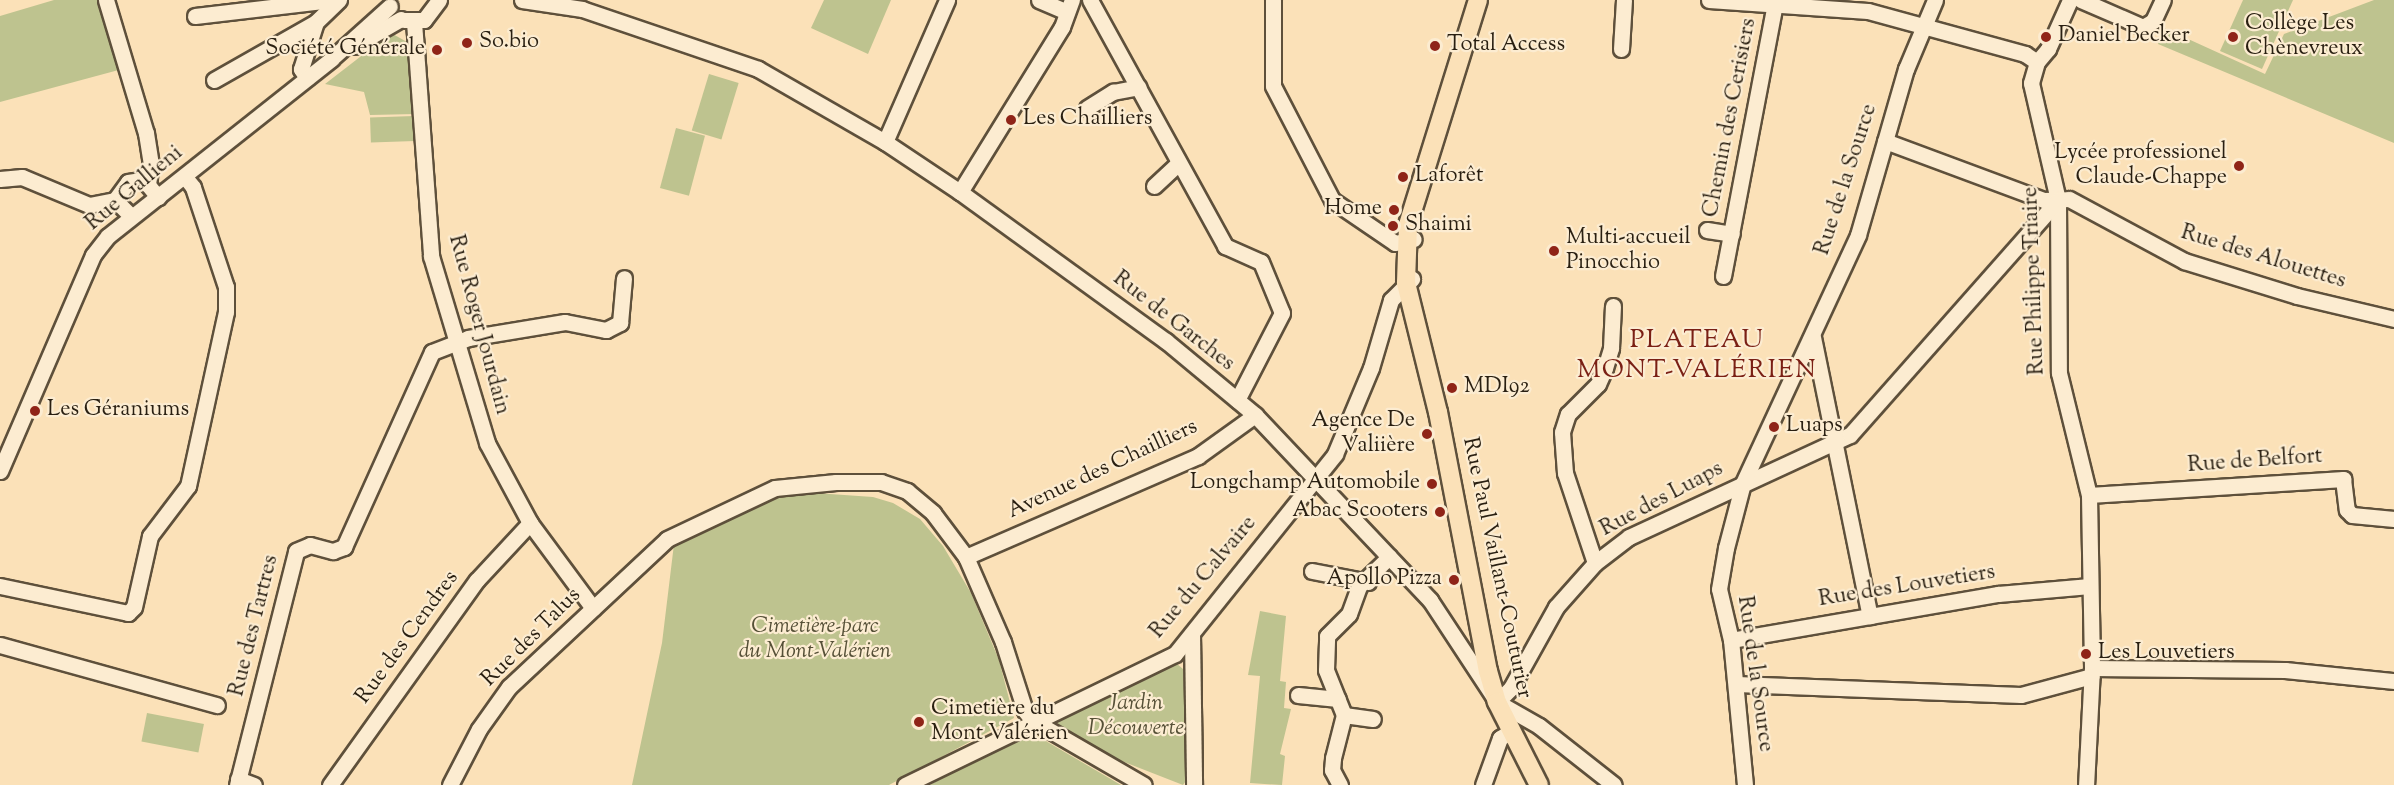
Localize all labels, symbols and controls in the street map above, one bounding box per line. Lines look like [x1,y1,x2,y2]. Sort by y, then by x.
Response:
place label: Collège Les Chènevreux [2245,11,2363,62]
street label: Chemin des Cerisiers [1699,16,1763,220]
place label: Daniel Becker [2058,24,2190,50]
place label: So.bio [479,30,539,56]
marker: Daniel Becker [2039,30,2053,44]
marker: Collège Les Chènevreux [2226,30,2240,44]
place label: Total Access [1447,33,1565,59]
marker: So.bio [460,36,474,50]
place label: Société Générale [265,37,425,63]
marker: Total Access [1428,39,1442,53]
marker: Société Générale [430,43,444,57]
street label: Rue de la Source [1810,101,1884,259]
place label: Les Chailliers [1023,107,1152,133]
marker: Les Chailliers [1004,113,1018,127]
place label: Lycée professionel Claude-Chappe [2054,140,2227,192]
street label: Rue Gallieni [81,141,189,237]
marker: Lycée professionel Claude-Chappe [2232,159,2246,173]
place label: Laforêt [1415,164,1484,190]
marker: Laforêt [1396,170,1410,184]
street label: Rue Philippe Triaire [2019,186,2051,376]
place label: Home [1324,197,1382,223]
marker: Home [1387,203,1401,217]
place label: Shaimi [1405,213,1472,239]
marker: Shaimi [1386,219,1400,233]
street label: Rue des Alouettes [2177,220,2349,296]
place label: Multi-accueil Pinocchio [1566,225,1691,276]
street label: Rue Roger Jourdain [441,232,515,418]
marker: Multi-accueil Pinocchio [1547,244,1561,258]
street label: Rue de Garches [1107,266,1239,378]
district label: PLATEAU MONT-VALÉRIEN [1577,325,1817,386]
place label: MDI92 [1464,375,1530,401]
marker: MDI92 [1445,381,1459,395]
place label: Les Géraniums [47,398,189,424]
marker: Les Géraniums [28,404,42,418]
place label: Agence De Valiière [1311,408,1415,460]
street label: Avenue des Chailliers [1004,414,1202,526]
place label: Luaps [1786,414,1843,440]
marker: Luaps [1767,420,1781,434]
marker: Agence De Valiière [1420,427,1434,441]
street label: Rue Paul Vaillant-Couturier [1455,435,1537,701]
street label: Rue de Belfort [2187,444,2323,480]
street label: Rue des Luaps [1596,457,1728,543]
place label: Longchamp Automobile [1190,471,1420,497]
marker: Longchamp Automobile [1425,477,1439,491]
place label: Abac Scooters [1292,499,1428,525]
marker: Abac Scooters [1433,505,1447,519]
street label: Rue du Calvaire [1145,511,1263,645]
street label: Rue des Tartres [225,553,285,699]
street label: Rue des Louvetiers [1817,560,1997,614]
street label: Rue des Cendres [351,566,465,710]
place label: Apollo Pizza [1326,567,1442,593]
marker: Apollo Pizza [1447,573,1461,587]
street label: Rue des Talus [477,583,587,693]
street label: Rue de la Source [1730,594,1778,754]
park label: Cimetière-parc du Mont-Valérien [739,614,891,666]
place label: Les Louvetiers [2098,641,2235,667]
marker: Les Louvetiers [2079,647,2093,661]
park label: Jardin Découverte [1088,691,1184,742]
place label: Cimetière du Mont Valérien [931,696,1068,748]
marker: Cimetière du Mont Valérien [912,715,926,729]

